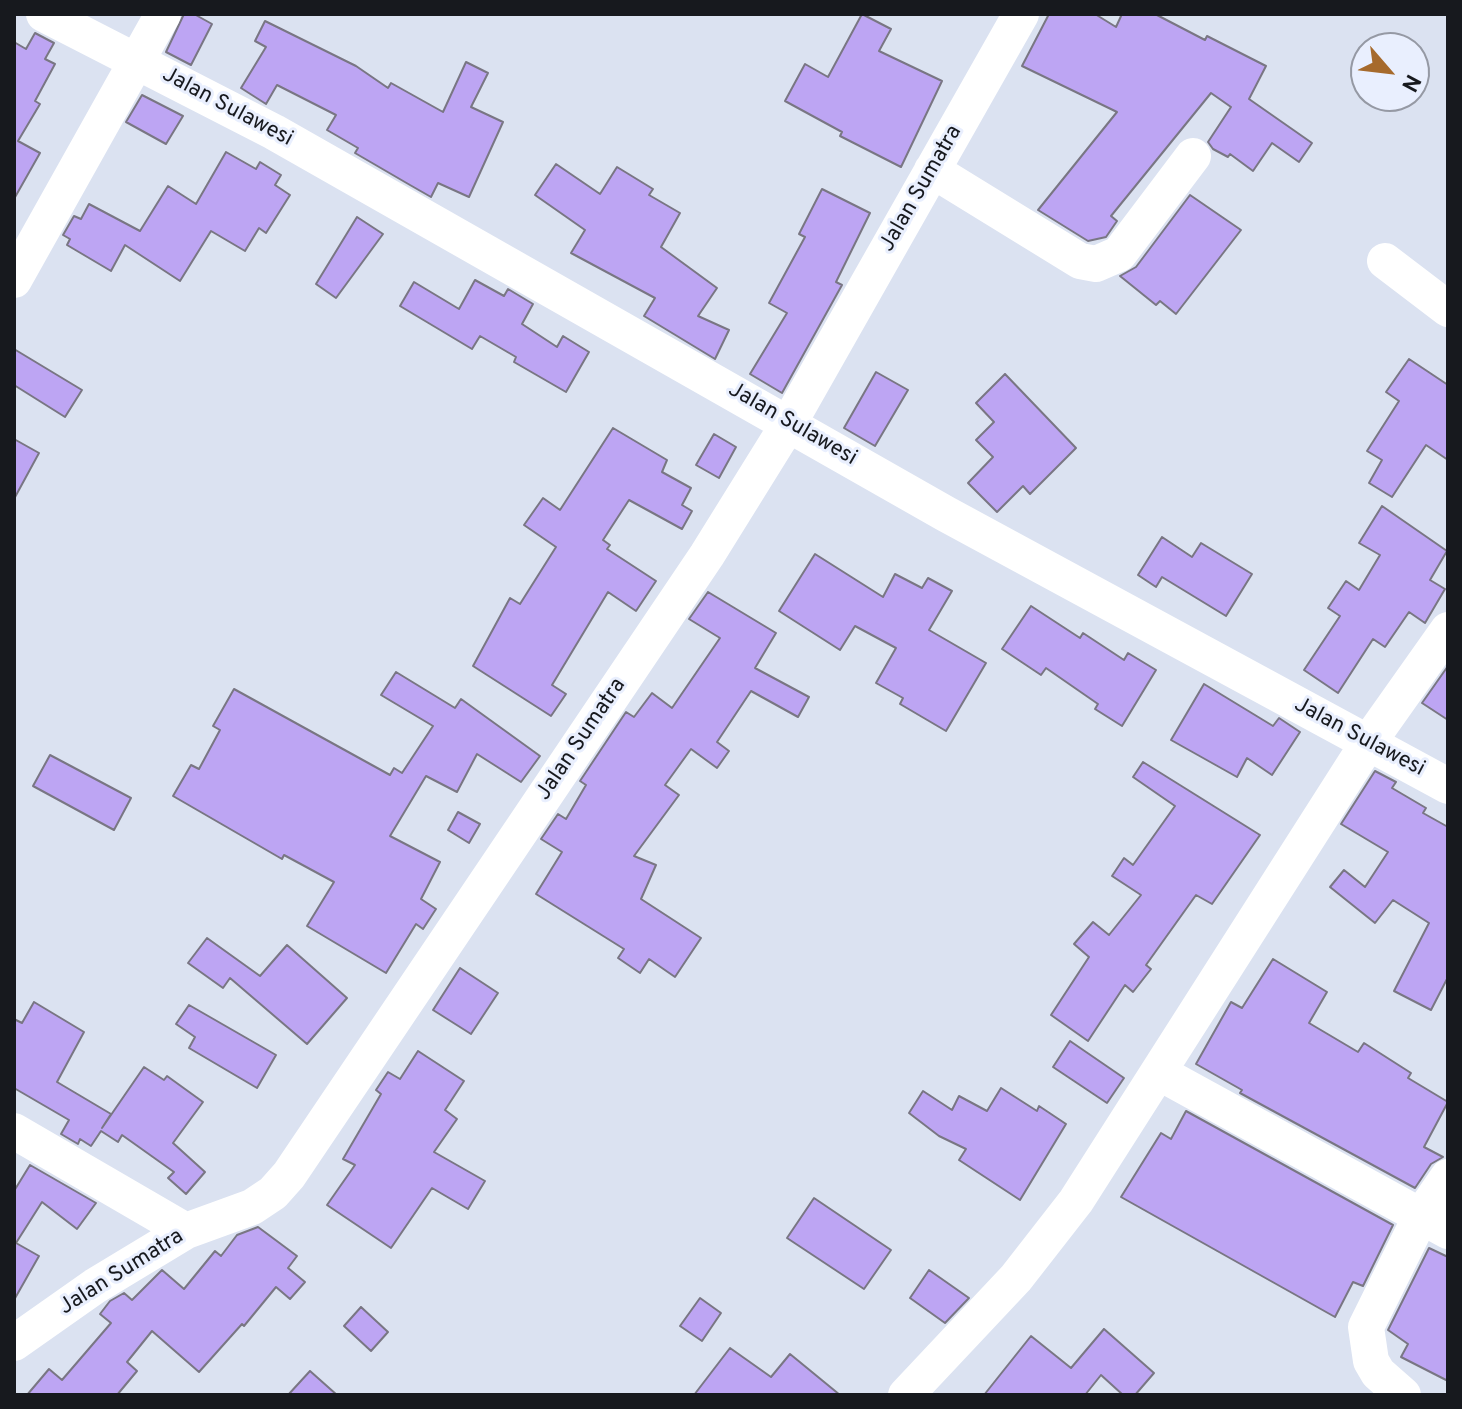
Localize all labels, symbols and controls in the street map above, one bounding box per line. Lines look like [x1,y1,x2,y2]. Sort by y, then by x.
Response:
north arrow [1350,32,1430,112]
street label: Jalan Sulawesi [157,62,297,154]
text: N [1394,69,1425,96]
street label: Jalan Sumatra [875,121,969,257]
street label: Jalan Sulawesi [723,377,861,473]
street label: Jalan Sumatra [531,674,633,806]
street label: Jalan Sulawesi [1289,692,1429,784]
street label: Jalan Sumatra [55,1224,189,1322]

